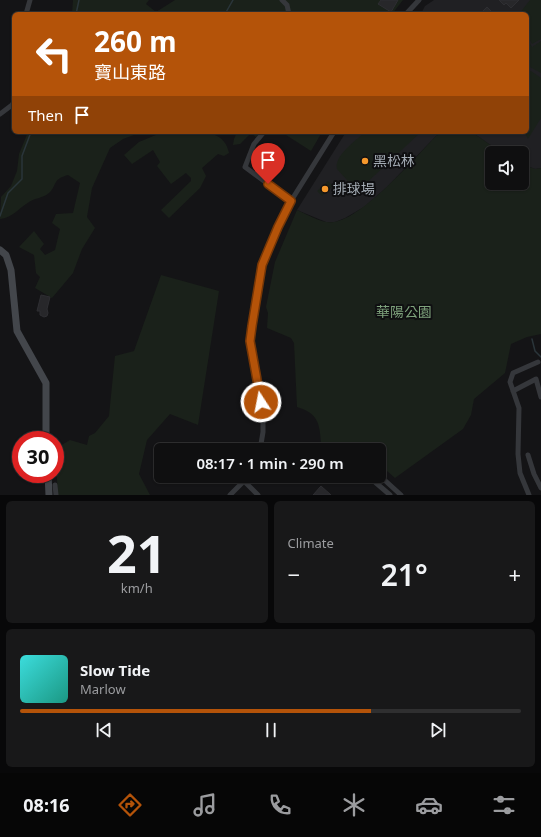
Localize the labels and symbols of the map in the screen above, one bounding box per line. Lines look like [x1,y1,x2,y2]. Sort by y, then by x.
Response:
pin [251,143,285,184]
place label: 黑松林 [373,151,415,170]
marker: 黑松林 [360,156,370,166]
place label: 排球場 [333,179,375,198]
marker: 排球場 [320,184,330,194]
park label: 華陽公園 [376,302,432,321]
position arrow [240,381,282,423]
speed limit sign: 30 [12,431,64,483]

